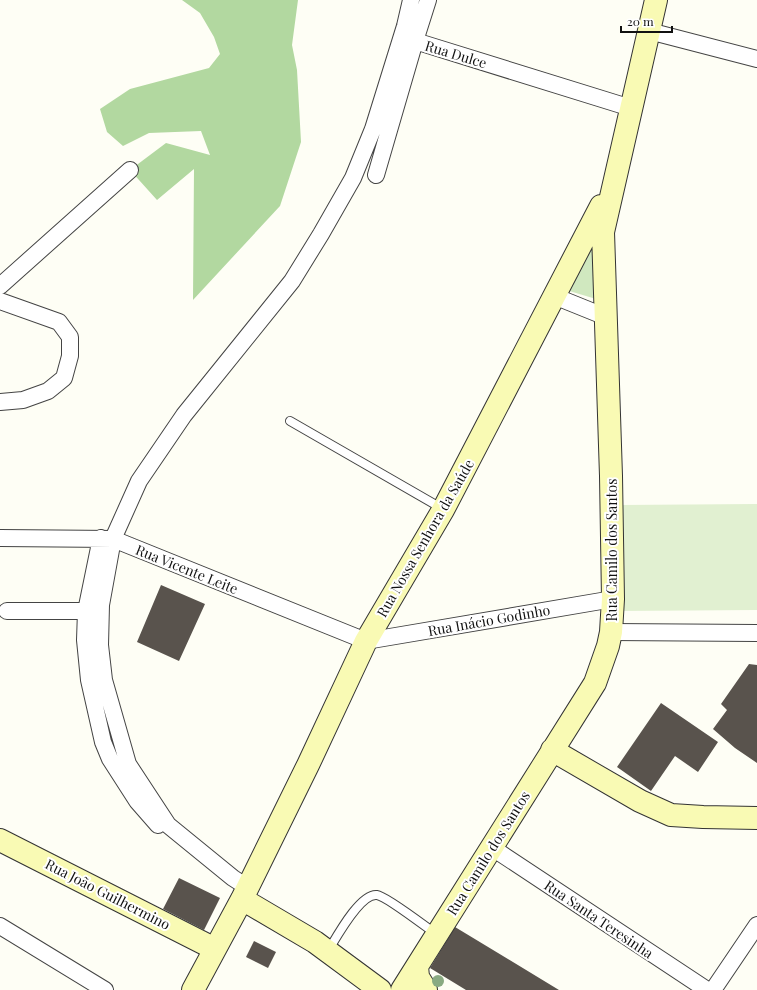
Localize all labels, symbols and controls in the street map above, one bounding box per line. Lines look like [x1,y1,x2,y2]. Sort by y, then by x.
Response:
scale bar [621,8,672,34]
text: 20 m [627,13,654,29]
street label: Rua Dulce [423,36,489,72]
street label: Rua Nossa Senhora da Saúde [372,456,478,620]
street label: Rua Camilo dos Santos [602,479,621,621]
street label: Rua Vicente Leite [133,540,241,598]
street label: Rua Inácio Godinho [426,600,552,640]
street label: Rua Camilo dos Santos [442,787,534,919]
street label: Rua João Guilhermino [42,854,174,934]
street label: Rua Santa Teresinha [541,875,657,963]

